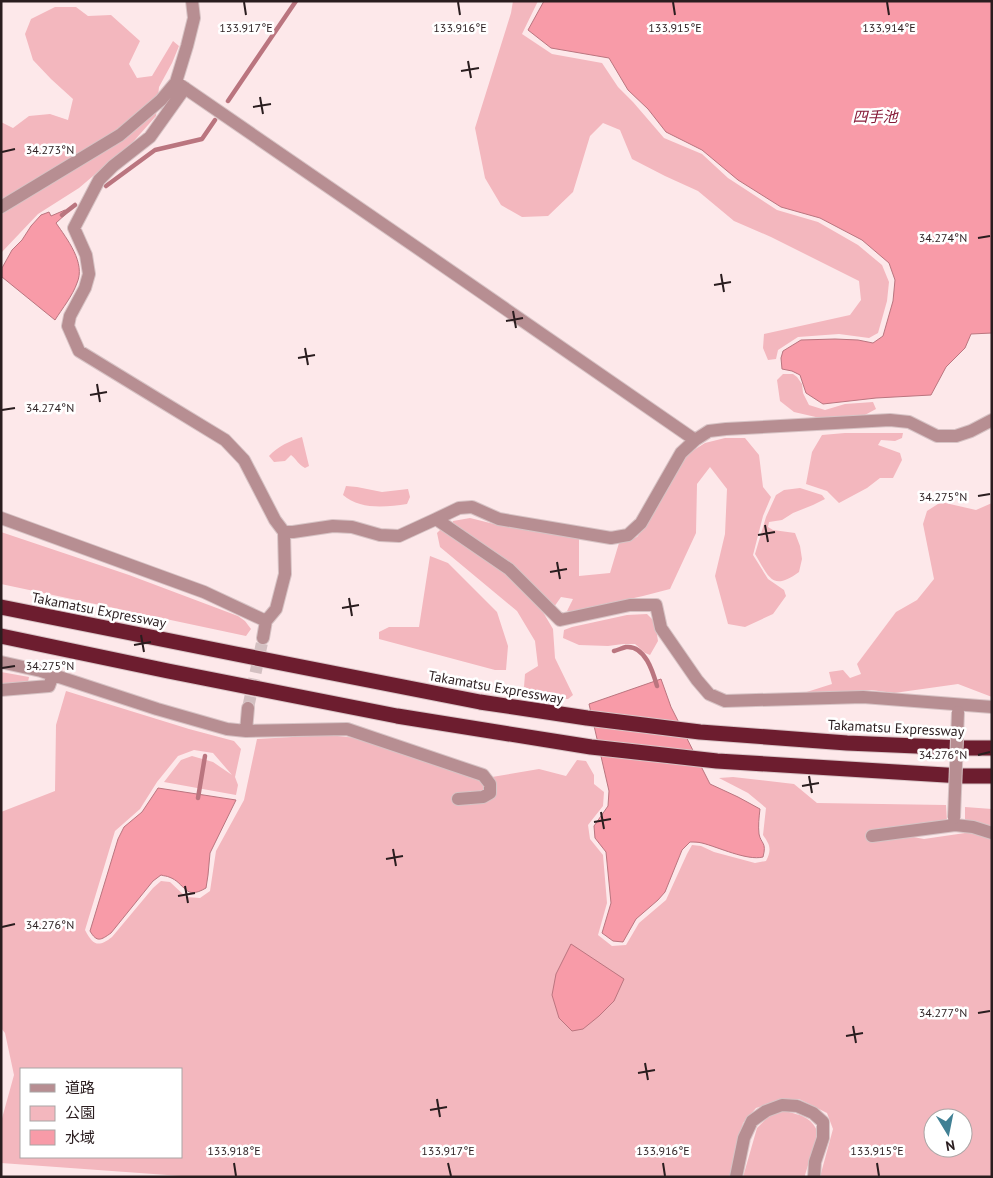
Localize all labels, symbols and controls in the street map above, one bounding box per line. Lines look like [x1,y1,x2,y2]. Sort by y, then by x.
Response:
text: 133.917°E [219,20,273,35]
text: 133.916°E [433,20,487,35]
text: 133.915°E [648,20,702,35]
text: 133.914°E [862,20,916,35]
water label: 四手池 [852,107,899,126]
text: 34.273°N [26,142,74,157]
text: 34.274°N [919,230,967,245]
text: 34.274°N [26,400,74,415]
text: 34.275°N [919,489,967,504]
street label: Takamatsu Expressway [30,588,168,632]
text: 34.275°N [26,658,74,673]
street label: Takamatsu Expressway [427,666,565,708]
street label: Takamatsu Expressway [827,715,965,741]
text: 34.276°N [919,747,967,762]
text: 34.276°N [26,917,74,932]
text: 34.277°N [919,1005,967,1020]
legend [20,1068,182,1158]
text: 道路 [65,1078,95,1097]
text: 公園 [65,1103,95,1122]
north arrow [923,1108,973,1158]
text: 水域 [65,1128,95,1147]
text: N [944,1136,956,1155]
text: 133.918°E [207,1143,261,1158]
text: 133.917°E [421,1143,475,1158]
text: 133.916°E [636,1143,690,1158]
text: 133.915°E [850,1143,904,1158]

